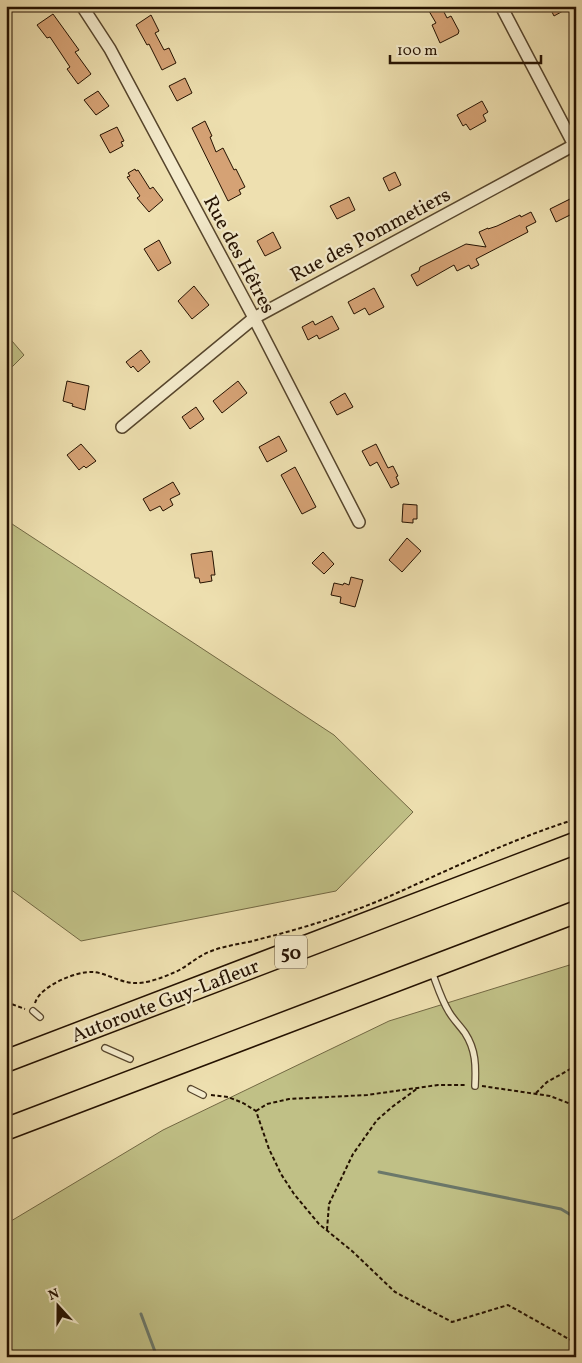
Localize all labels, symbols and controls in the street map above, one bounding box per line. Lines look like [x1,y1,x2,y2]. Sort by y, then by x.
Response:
scale bar [390,32,541,64]
text: 100 m [397,41,437,62]
street label: Rue des Pommetiers [286,182,456,290]
street label: Rue des Hêtres [195,191,281,319]
road number: 50 [275,936,307,969]
street label: Autoroute Guy-Lafleur [68,953,264,1051]
north arrow [32,1280,82,1330]
text: N [46,1285,62,1306]

